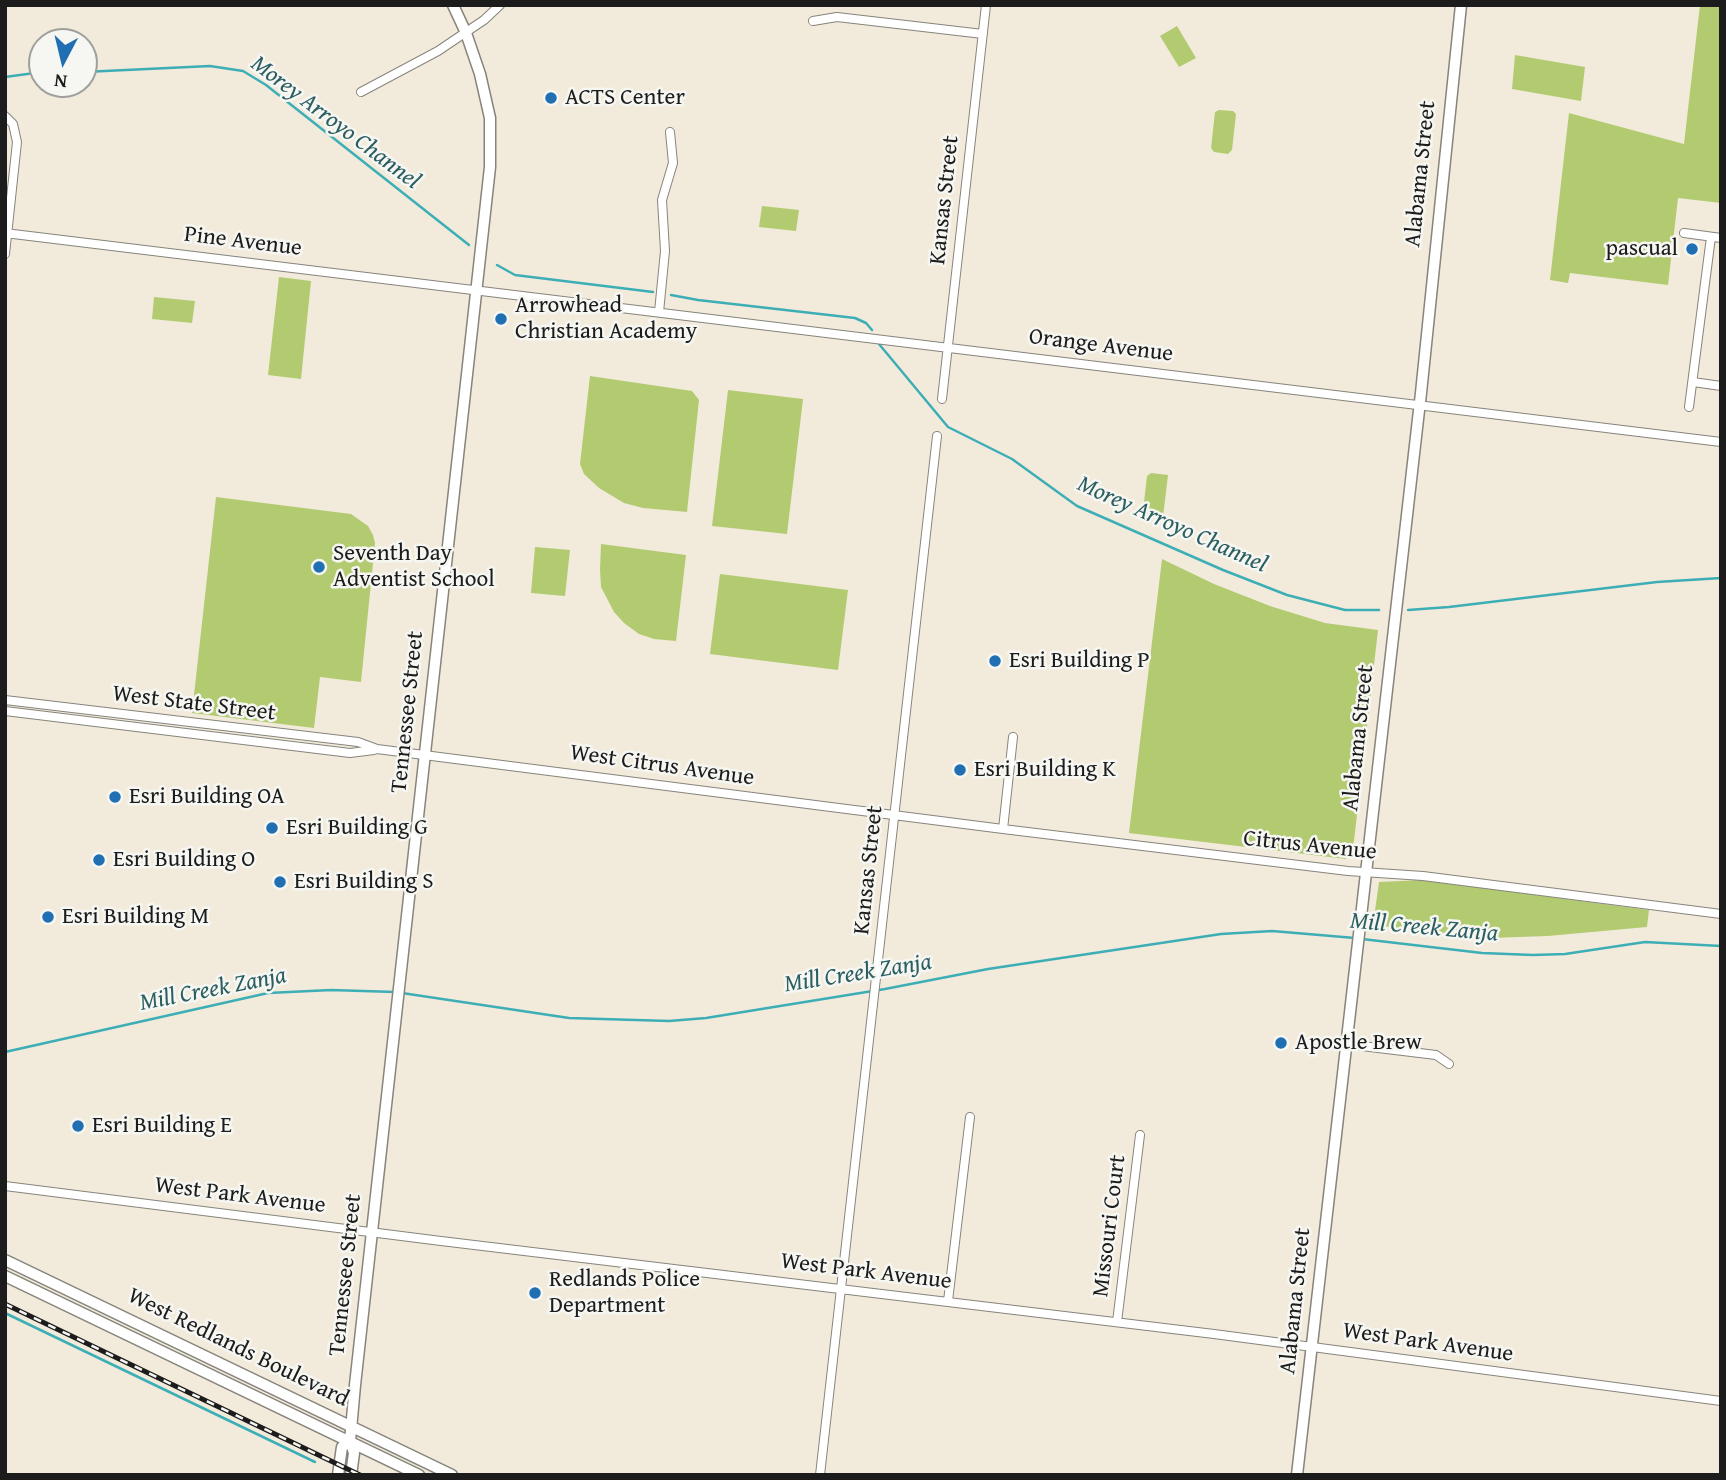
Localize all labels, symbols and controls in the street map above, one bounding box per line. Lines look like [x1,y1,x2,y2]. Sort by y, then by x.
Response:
north arrow [28,28,98,98]
water label: Morey Arroyo Channel [245,50,425,196]
text: N [53,67,69,97]
place label: ACTS Center [565,84,685,112]
marker: ACTS Center [543,90,559,106]
street label: Alabama Street [1400,99,1442,249]
street label: Kansas Street [924,134,966,266]
street label: Pine Avenue [183,221,303,263]
place label: pascual [1606,235,1678,263]
marker: pascual [1684,241,1700,257]
place label: Arrowhead Christian Academy [515,292,697,346]
marker: Arrowhead Christian Academy [493,311,509,327]
street label: Orange Avenue [1027,323,1175,369]
water label: Morey Arroyo Channel [1073,470,1271,580]
place label: Seventh Day Adventist School [333,540,495,594]
marker: Seventh Day Adventist School [311,559,327,575]
street label: Tennessee Street [386,630,430,794]
place label: Esri Building P [1009,647,1150,675]
marker: Esri Building P [987,653,1003,669]
street label: Alabama Street [1338,663,1380,813]
street label: West State Street [111,680,277,728]
street label: West Citrus Avenue [568,739,756,793]
place label: Esri Building K [974,756,1116,784]
marker: Esri Building K [952,762,968,778]
place label: Esri Building OA [129,783,285,811]
marker: Esri Building OA [107,789,123,805]
street label: Kansas Street [848,804,890,936]
place label: Esri Building G [286,814,428,842]
marker: Esri Building G [264,820,280,836]
street label: Citrus Avenue [1242,825,1378,867]
place label: Esri Building O [113,846,255,874]
marker: Esri Building O [91,852,107,868]
place label: Esri Building S [294,868,434,896]
marker: Esri Building S [272,874,288,890]
place label: Esri Building M [62,903,209,931]
water label: Mill Creek Zanja [1349,907,1499,949]
marker: Esri Building M [40,909,56,925]
water label: Mill Creek Zanja [782,948,934,1000]
water label: Mill Creek Zanja [137,962,289,1018]
place label: Apostle Brew [1295,1029,1422,1057]
marker: Apostle Brew [1273,1035,1289,1051]
place label: Esri Building E [92,1112,232,1140]
marker: Esri Building E [70,1118,86,1134]
street label: Missouri Court [1088,1153,1132,1299]
street label: West Park Avenue [153,1172,327,1220]
street label: Tennessee Street [324,1193,368,1357]
street label: Alabama Street [1275,1226,1317,1376]
street label: West Park Avenue [779,1248,953,1296]
place label: Redlands Police Department [549,1266,700,1320]
street label: West Redlands Boulevard [123,1282,353,1414]
marker: Redlands Police Department [527,1285,543,1301]
street label: West Park Avenue [1341,1317,1515,1369]

